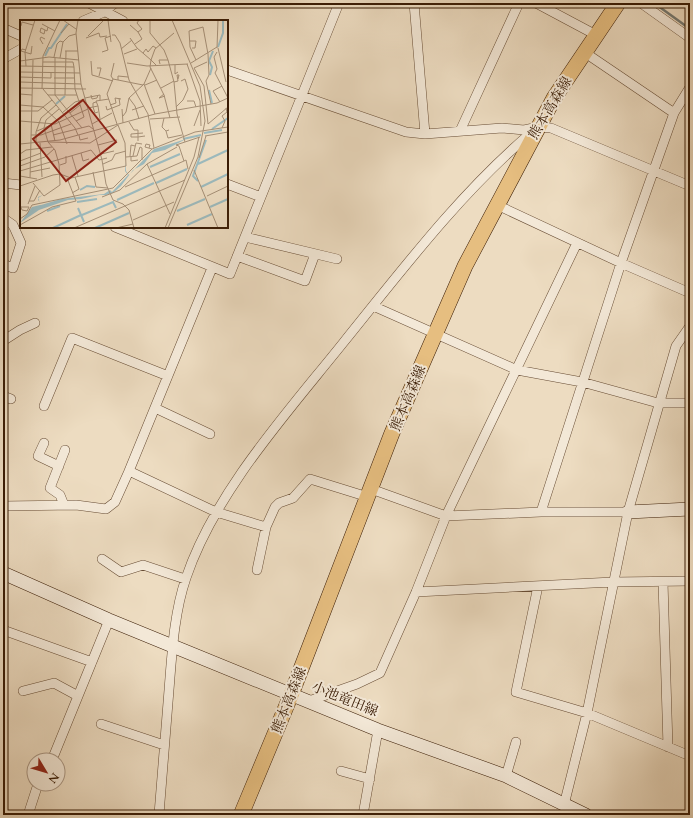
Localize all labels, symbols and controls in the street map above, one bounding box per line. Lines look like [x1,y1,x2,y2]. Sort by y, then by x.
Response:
inset map [20,20,228,228]
street label: 熊本高森線 [524,73,576,143]
street label: 熊本高森線 [386,362,430,434]
street label: 熊本高森線 [267,664,311,736]
street label: 小池竜田線 [309,677,381,721]
north arrow [26,752,66,792]
text: N [44,769,62,787]

